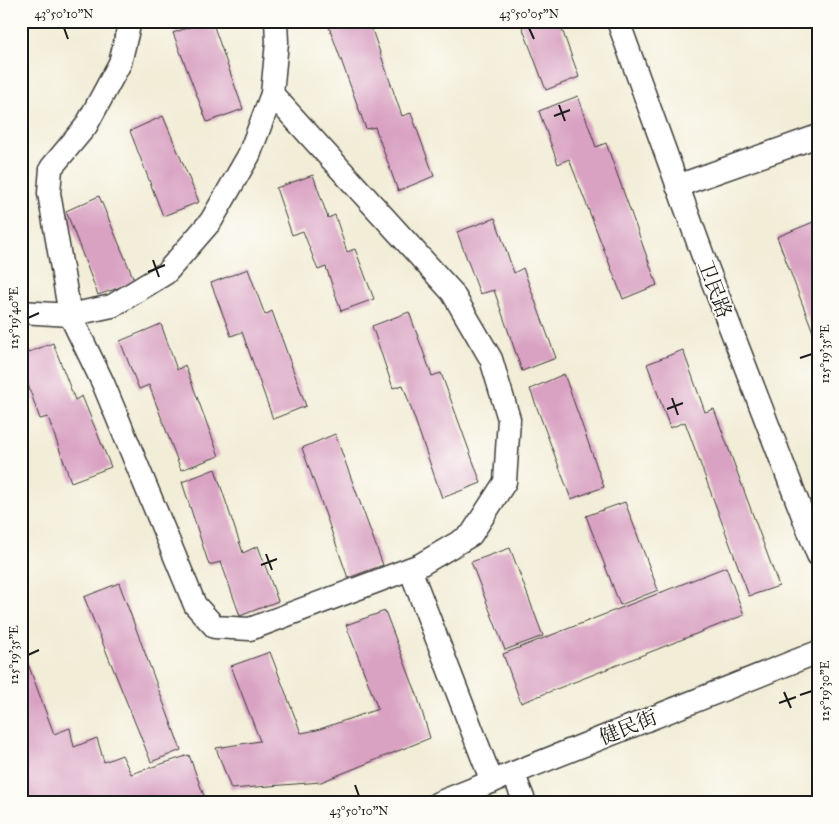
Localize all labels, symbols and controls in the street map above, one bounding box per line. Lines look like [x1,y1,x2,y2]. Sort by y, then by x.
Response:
text: 43°50'10"N [35,7,93,21]
text: 43°50'05"N [499,7,559,21]
street label: 卫民路 [693,257,737,321]
text: 125°19'40"E [7,286,21,349]
text: 125°19'35"E [818,324,832,384]
text: 125°19'35"E [7,625,21,685]
text: 125°19'30"E [818,660,832,721]
street label: 健民街 [596,705,660,749]
text: 43°50'10"N [330,804,388,818]

